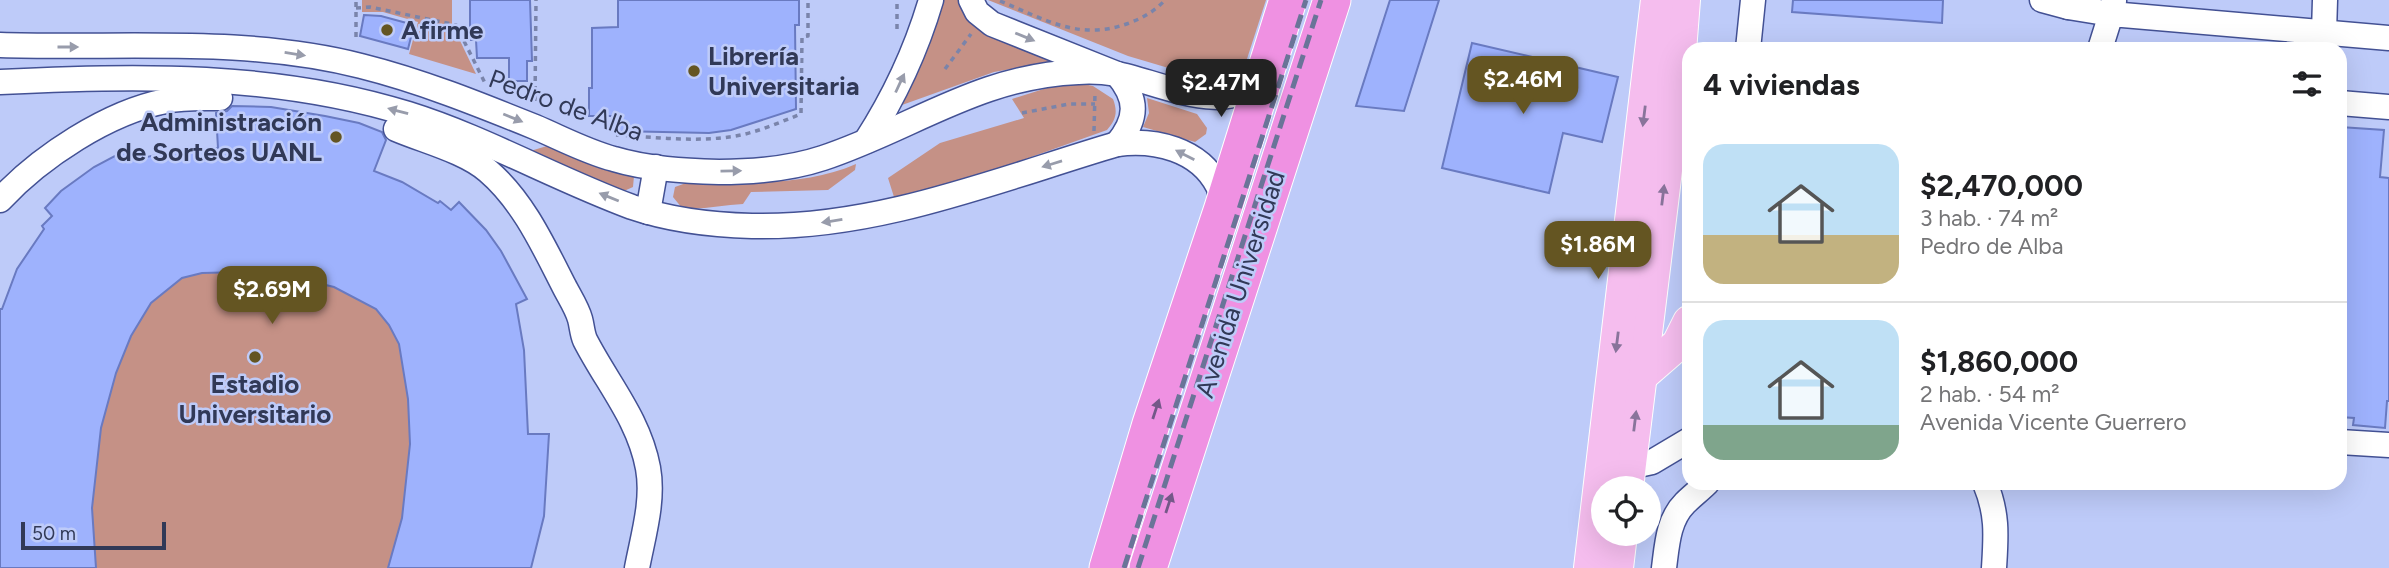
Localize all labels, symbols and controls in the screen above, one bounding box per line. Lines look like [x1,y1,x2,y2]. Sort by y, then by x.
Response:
place label: Afirme [401,14,484,46]
marker: Afirme [379,22,395,38]
one-way arrow [1014,31,1035,42]
place label: Librería Universitaria [708,40,860,102]
one-way arrow [57,41,79,53]
one-way arrow [285,48,307,59]
pin: $2.46M [1466,57,1580,116]
pin: $2.47M [1164,60,1278,119]
street label: Pedro de Alba [484,62,648,148]
marker: Librería Universitaria [686,63,702,79]
text: $2.46M [1483,65,1563,93]
icon: filters [2288,65,2326,103]
text: 4 viviendas [1703,66,1860,103]
text: $2.47M [1182,68,1260,96]
one-way arrow [895,73,906,93]
place label: Administración de Sorteos UANL [116,106,322,168]
one-way arrow [388,106,409,116]
one-way arrow [1638,106,1649,128]
one-way arrow [502,113,523,124]
marker: Administración de Sorteos UANL [328,129,344,145]
one-way arrow [1176,149,1195,161]
one-way arrow [1041,159,1062,169]
one-way arrow [721,166,743,177]
street label: Avenida Universidad [1188,166,1292,402]
text: $2,470,000 [1920,167,2083,204]
icon: home [1759,172,1843,256]
one-way arrow [1657,184,1668,206]
one-way arrow [599,191,619,203]
text: 3 hab. · 74 m² [1920,204,2058,232]
one-way arrow [821,216,843,227]
pin: $1.86M [1541,222,1655,281]
text: $1.86M [1560,230,1636,258]
text: Pedro de Alba [1920,232,2063,260]
pin: $2.69M [215,266,329,326]
text: $2.69M [233,275,311,303]
one-way arrow [1611,332,1622,354]
text: $1,860,000 [1920,343,2078,380]
icon: home [1759,348,1843,432]
marker: Estadio Universitario [247,349,263,365]
place label: Estadio Universitario [179,368,331,430]
text: 2 hab. · 54 m² [1920,380,2060,408]
one-way arrow [1151,398,1162,419]
text: Avenida Vicente Guerrero [1920,408,2187,436]
one-way arrow [1630,409,1641,431]
map controls [1591,476,1661,546]
button: locate [1591,476,1661,546]
one-way arrow [1164,492,1175,513]
scale bar [21,519,166,551]
text: 50 m [32,522,76,545]

